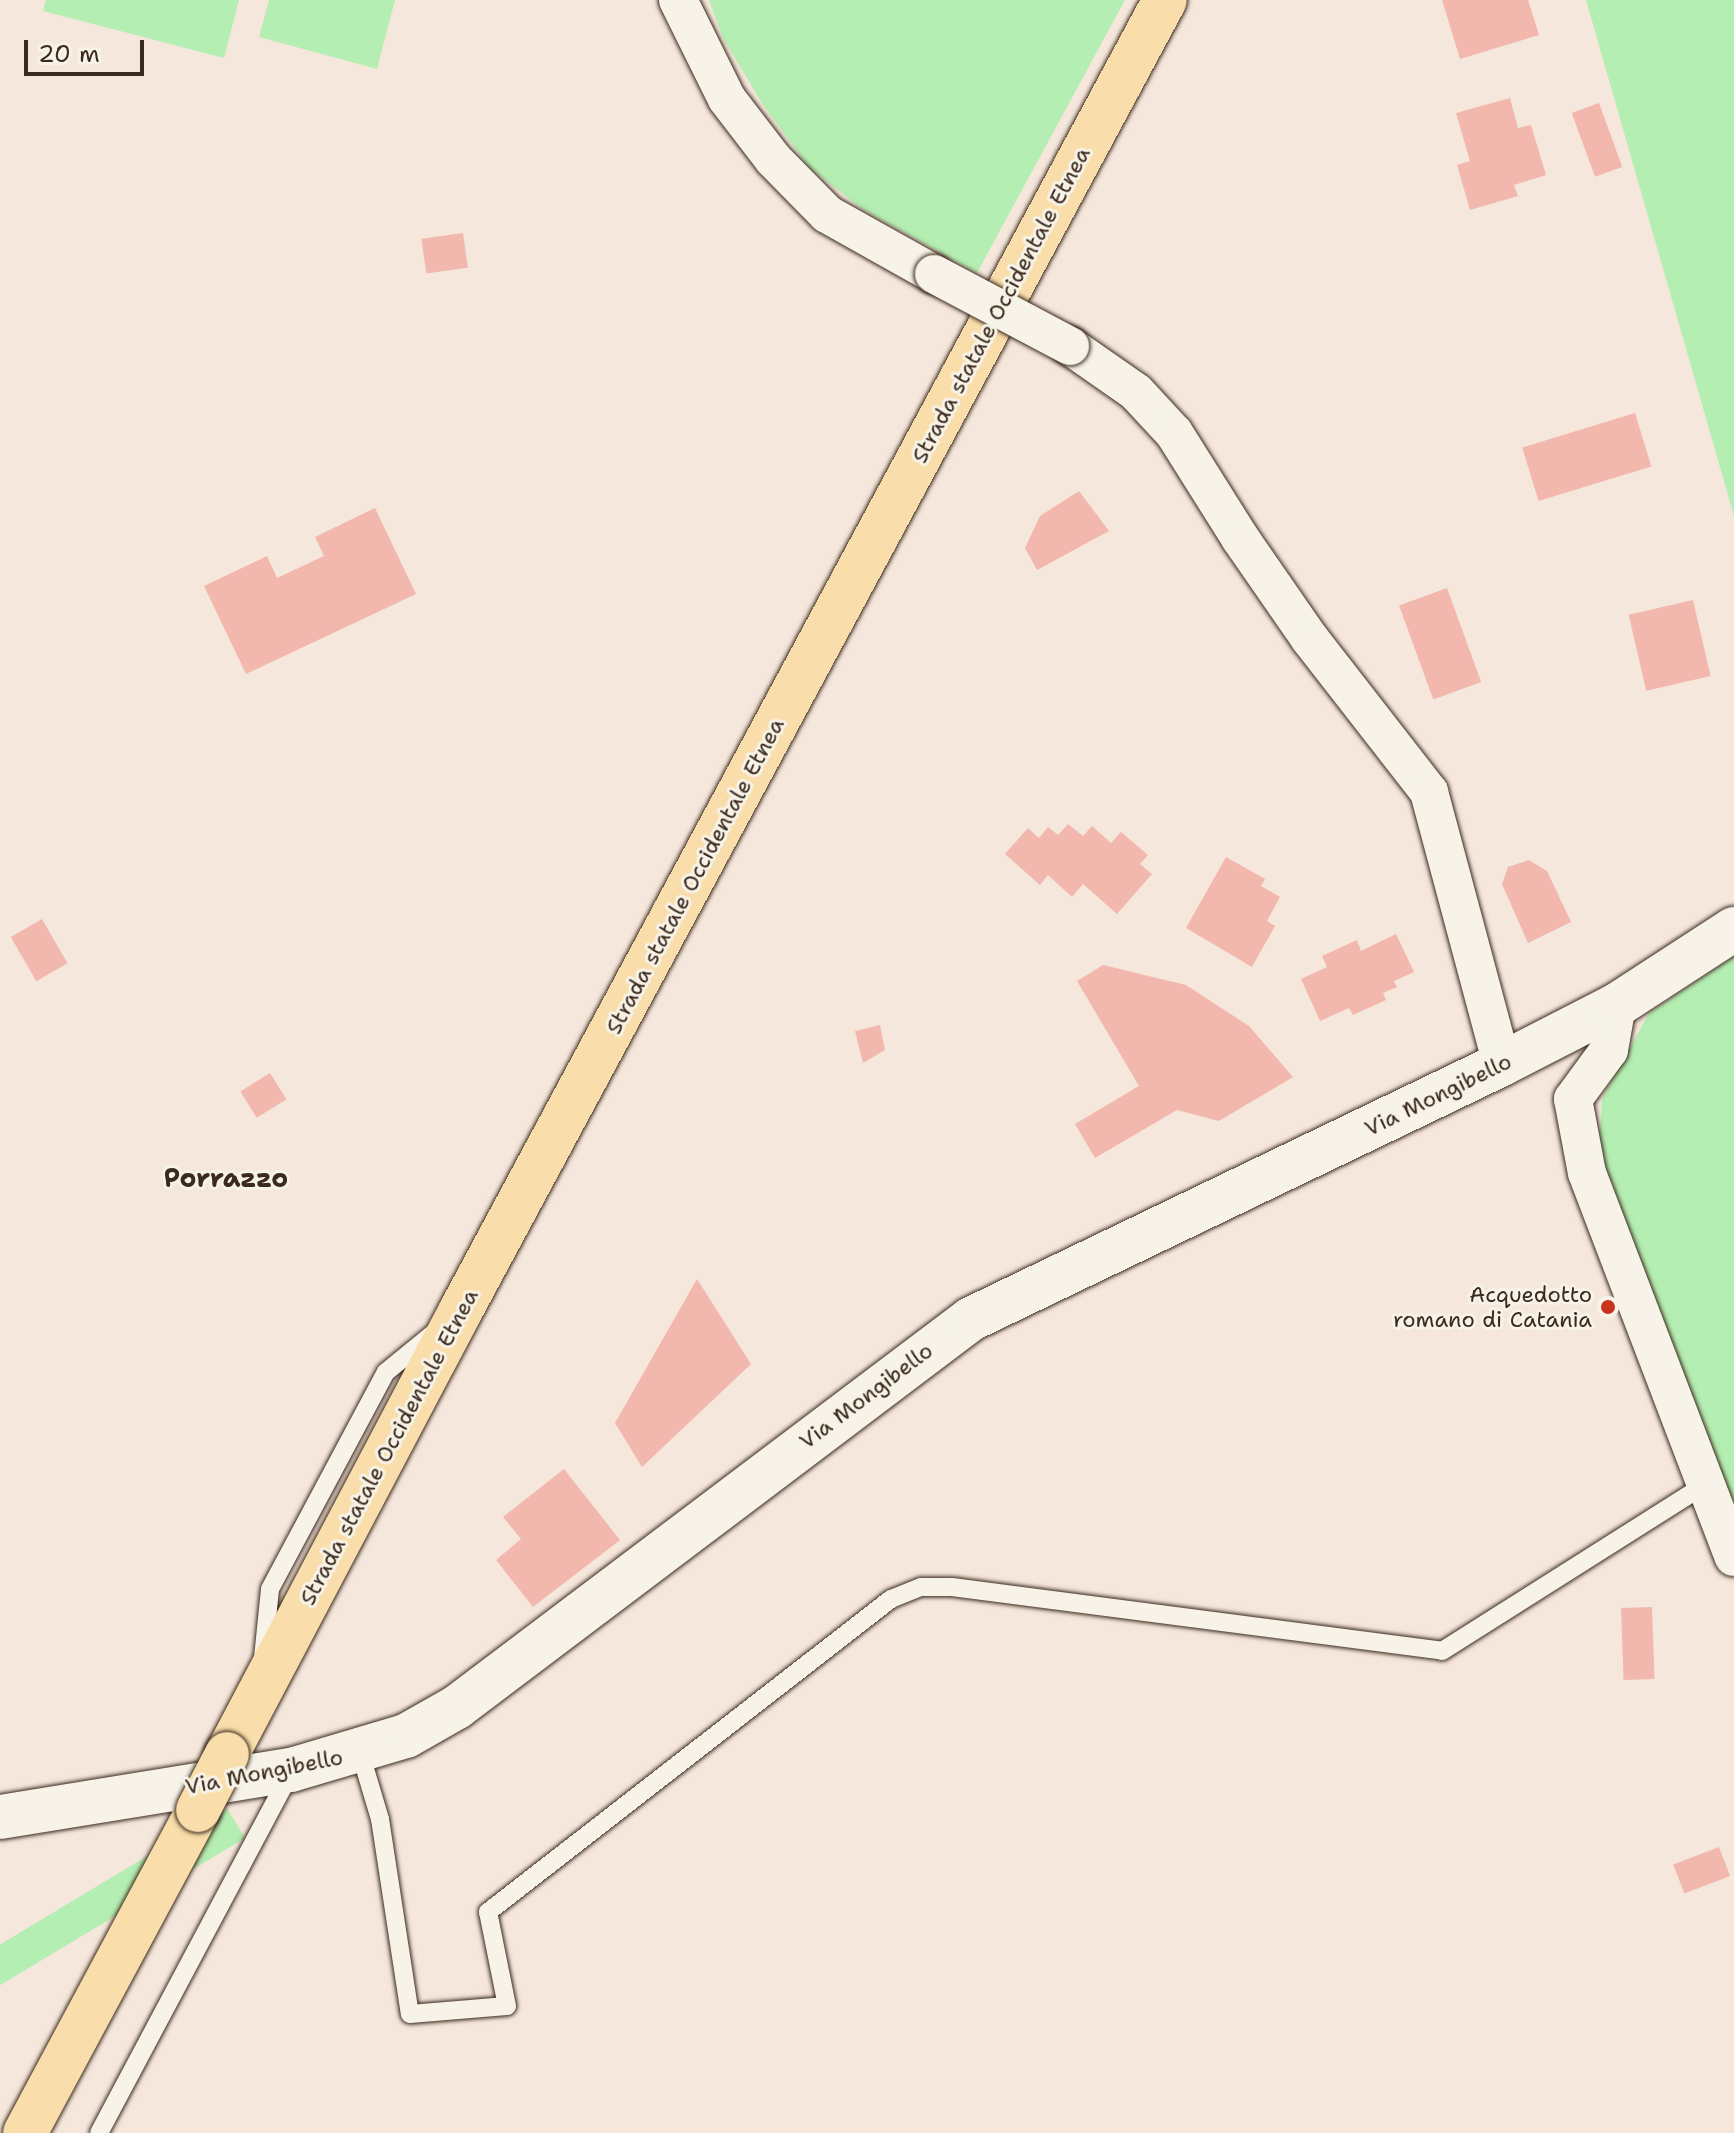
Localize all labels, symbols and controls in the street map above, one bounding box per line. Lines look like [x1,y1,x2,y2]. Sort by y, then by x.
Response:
scale bar [28,24,148,74]
text: 20 m [38,38,100,70]
street label: Strada statale Occidentale Etnea [906,143,1096,467]
street label: Strada statale Occidentale Etnea [600,714,790,1038]
street label: Via Mongibello [1360,1048,1516,1142]
district label: Porrazzo [164,1162,288,1194]
place label: Acquedotto romano di Catania [1393,1281,1592,1332]
street label: Strada statale Occidentale Etnea [294,1285,484,1609]
marker: Acquedotto romano di Catania [1599,1298,1617,1316]
street label: Via Mongibello [794,1337,938,1455]
street label: Via Mongibello [183,1744,345,1800]

